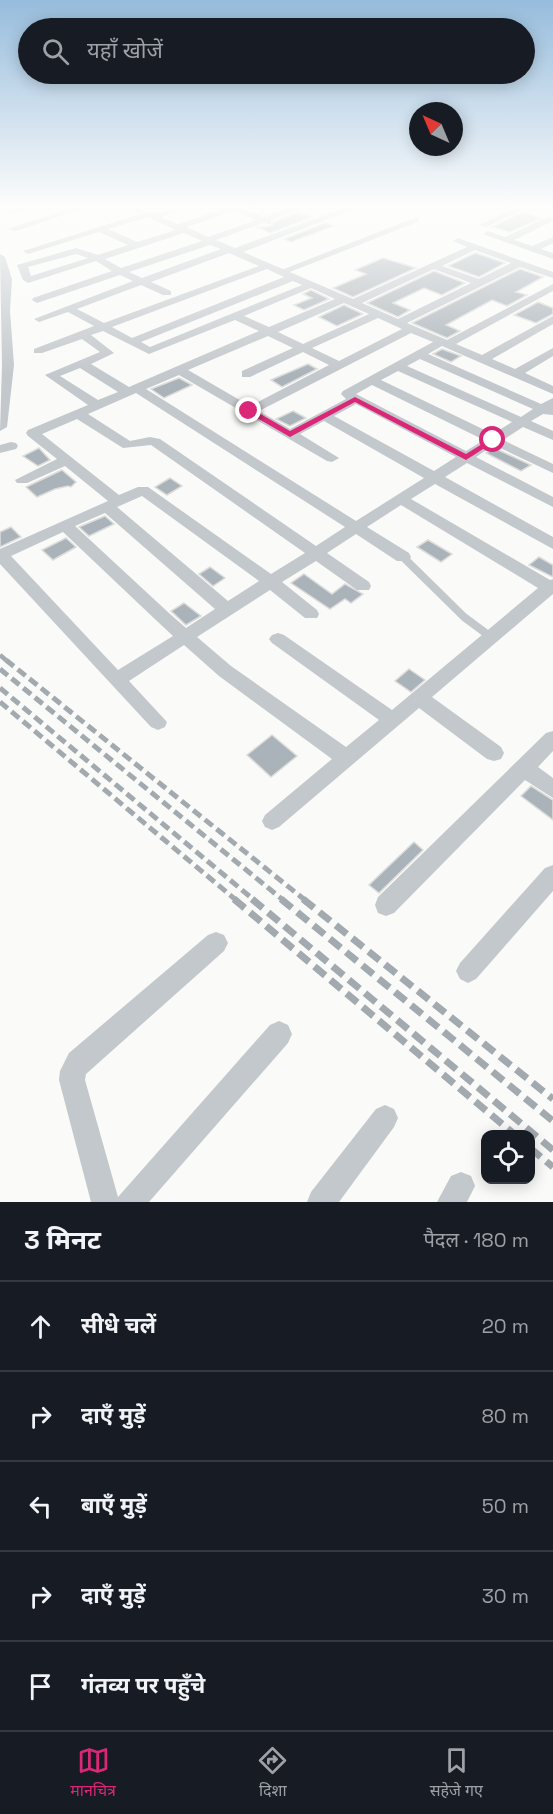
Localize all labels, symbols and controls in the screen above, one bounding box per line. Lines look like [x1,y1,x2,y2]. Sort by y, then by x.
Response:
search box [18,18,535,84]
icon: search [39,35,72,68]
text: यहाँ खोजें [87,36,163,64]
north arrow [409,102,463,156]
route end [235,397,261,423]
route start [479,426,505,452]
map controls [481,1130,535,1184]
button: locate [481,1130,535,1184]
text: 3 मिनट [24,1223,101,1257]
text: पैदल · 180 m [423,1227,529,1253]
icon: ahead [24,1310,57,1343]
text: सीधे चलें [81,1311,156,1339]
text: 20 m [482,1313,529,1339]
icon: right [24,1400,57,1433]
text: दाएँ मुड़ें [81,1401,146,1429]
text: 80 m [481,1403,529,1429]
icon: left [24,1490,57,1523]
text: बाएँ मुड़ें [81,1491,147,1519]
text: 50 m [482,1493,529,1519]
icon: right [24,1580,57,1613]
text: दाएँ मुड़ें [81,1581,146,1609]
text: 30 m [482,1583,529,1609]
icon: arrive [24,1670,57,1703]
text: गंतव्य पर पहुँचे [81,1671,205,1699]
tab: मानचित्र [70,1744,116,1803]
tab: दिशा [256,1744,289,1803]
tab: सहेजे गए [430,1744,483,1803]

